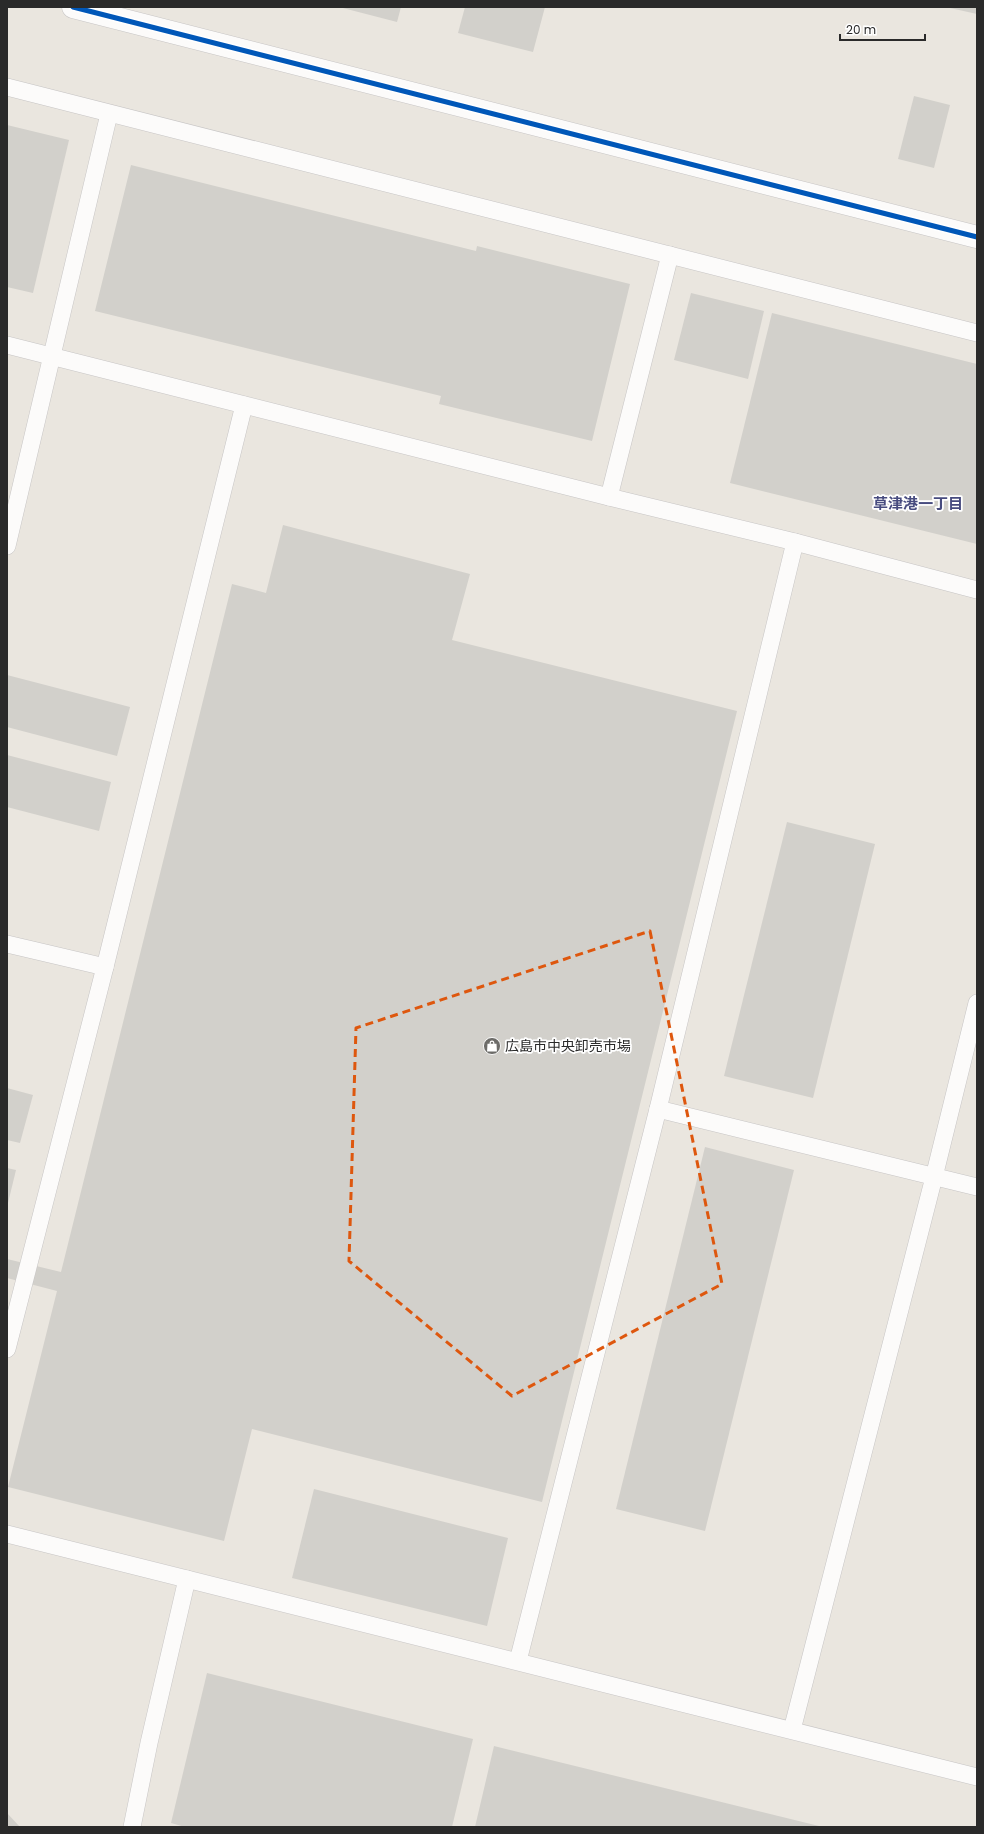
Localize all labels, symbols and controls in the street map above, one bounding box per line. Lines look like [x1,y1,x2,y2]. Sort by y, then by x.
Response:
scale bar [840,16,925,42]
text: 20 m [846,21,876,38]
district label: 草津港一丁目 [873,493,963,514]
shop icon: 広島市中央卸売市場 [482,1036,502,1056]
place label: 広島市中央卸売市場 [505,1036,631,1056]

